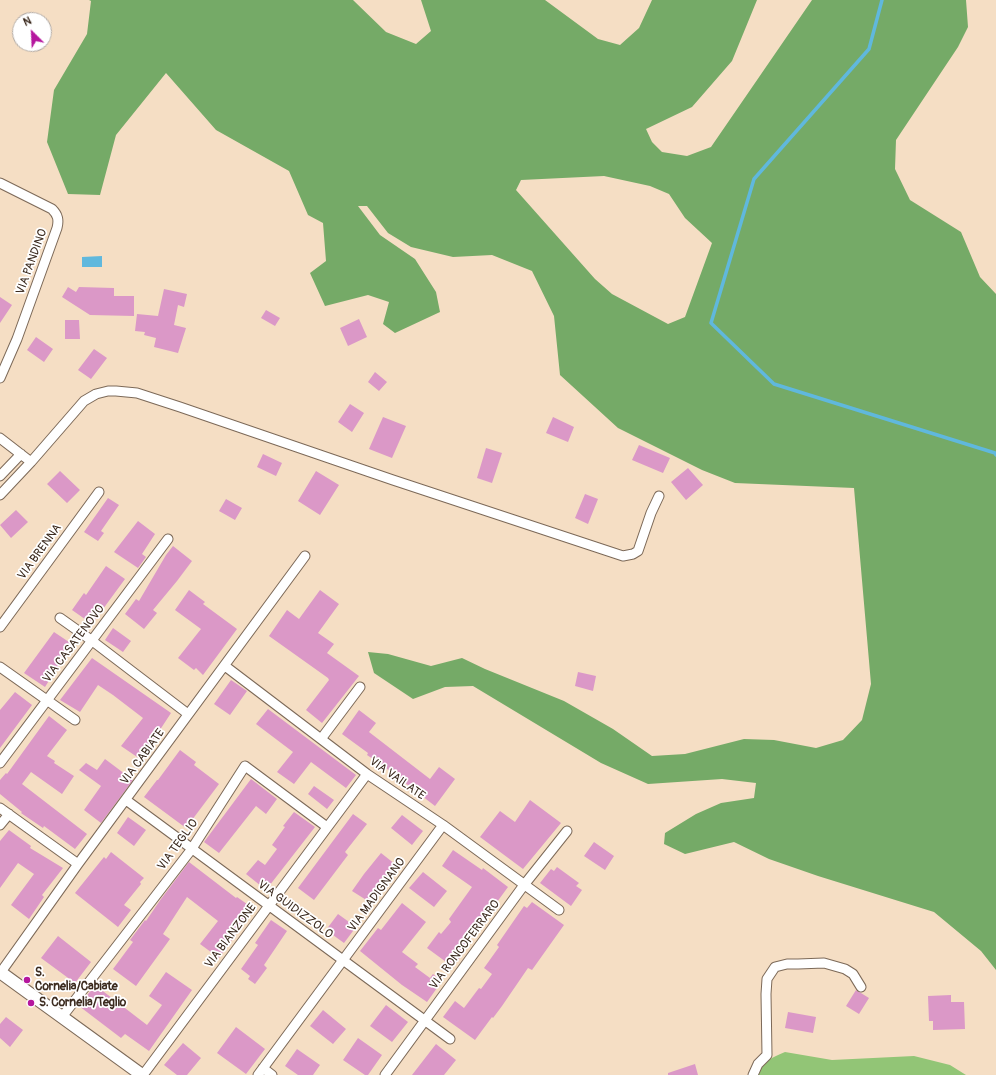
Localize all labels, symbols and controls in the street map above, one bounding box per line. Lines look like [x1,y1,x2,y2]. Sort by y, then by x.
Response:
north arrow [12,12,52,52]
text: N [21,14,33,29]
street label: VIA PANDINO [13,227,51,297]
street label: VIA BRENNA [15,521,65,583]
street label: VIA CASATENOVO [40,602,108,686]
street label: VIA CABIATE [118,726,168,788]
street label: VIA VAILATE [366,754,428,804]
street label: VIA TEGLIO [155,817,201,873]
street label: VIA MADIGNANO [345,855,409,935]
street label: VIA GUIDIZZOLO [255,878,335,942]
street label: VIA RONCOFERRARO [427,898,503,992]
street label: VIA BIANZONE [202,901,260,971]
place label: S. Cornelia/Cabiate [35,966,118,994]
marker: S. Cornelia/Cabiate [22,975,32,985]
place label: S. Cornelia/Teglio [39,996,126,1010]
marker: S. Cornelia/Teglio [26,998,36,1008]

